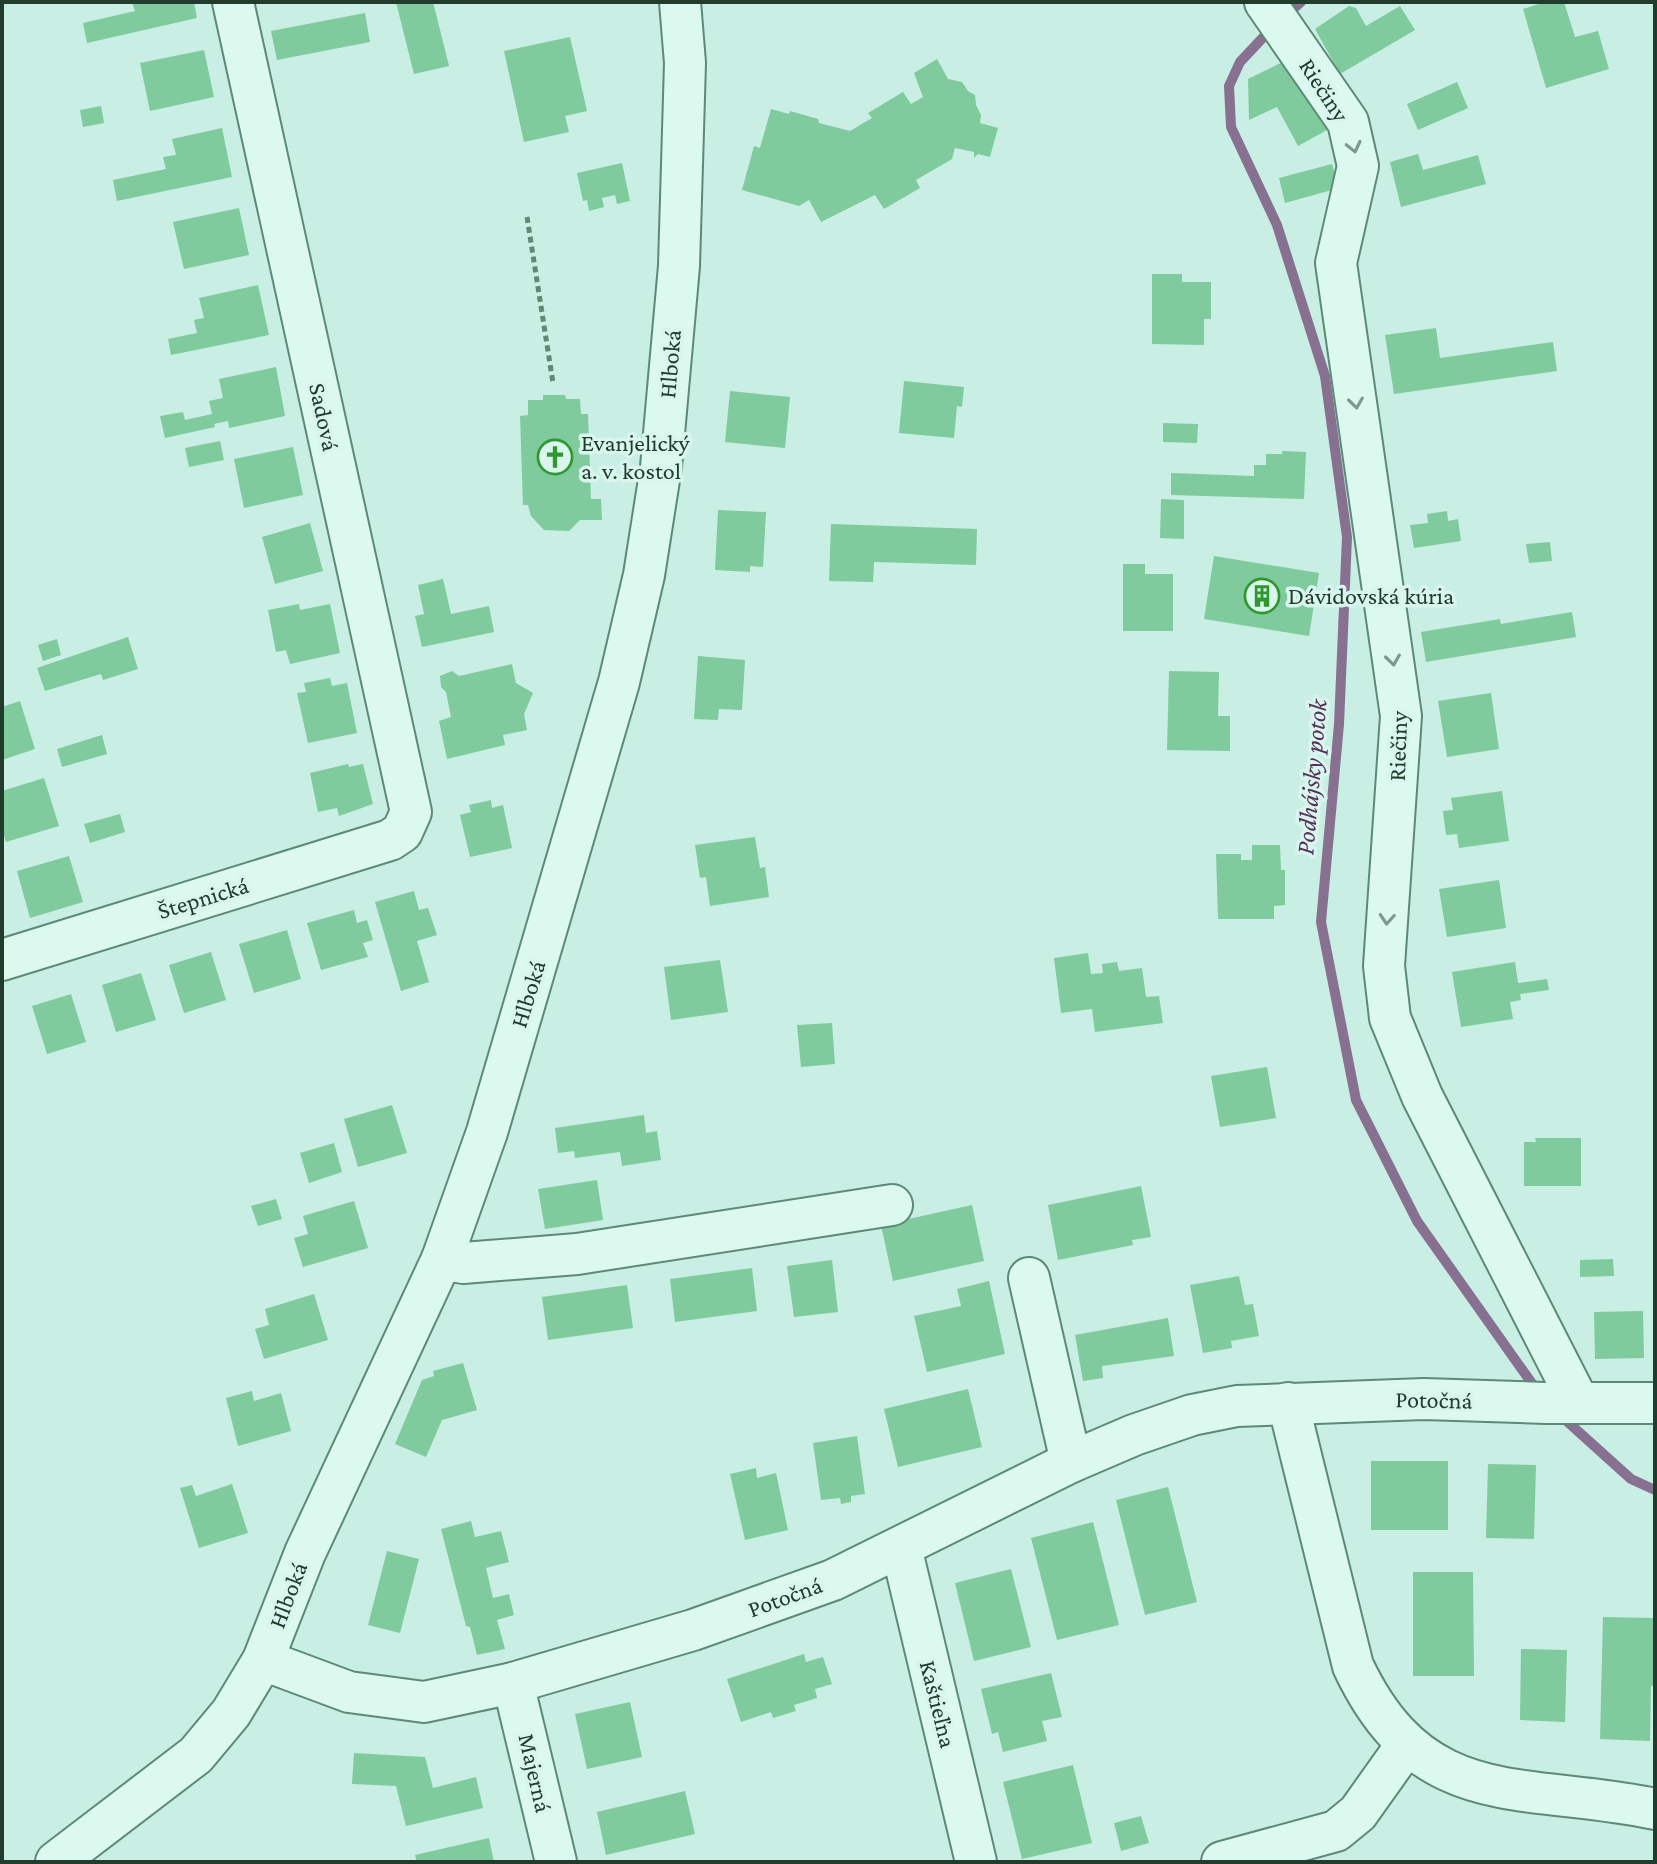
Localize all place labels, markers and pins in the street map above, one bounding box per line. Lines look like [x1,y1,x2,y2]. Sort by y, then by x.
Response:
place label: Evanjelický a. v. kostol [581,429,690,484]
church icon: Evanjelický a. v. kostol [536,438,574,476]
building icon: Dávidovská kúria [1243,577,1281,615]
place label: Dávidovská kúria [1288,582,1454,609]

